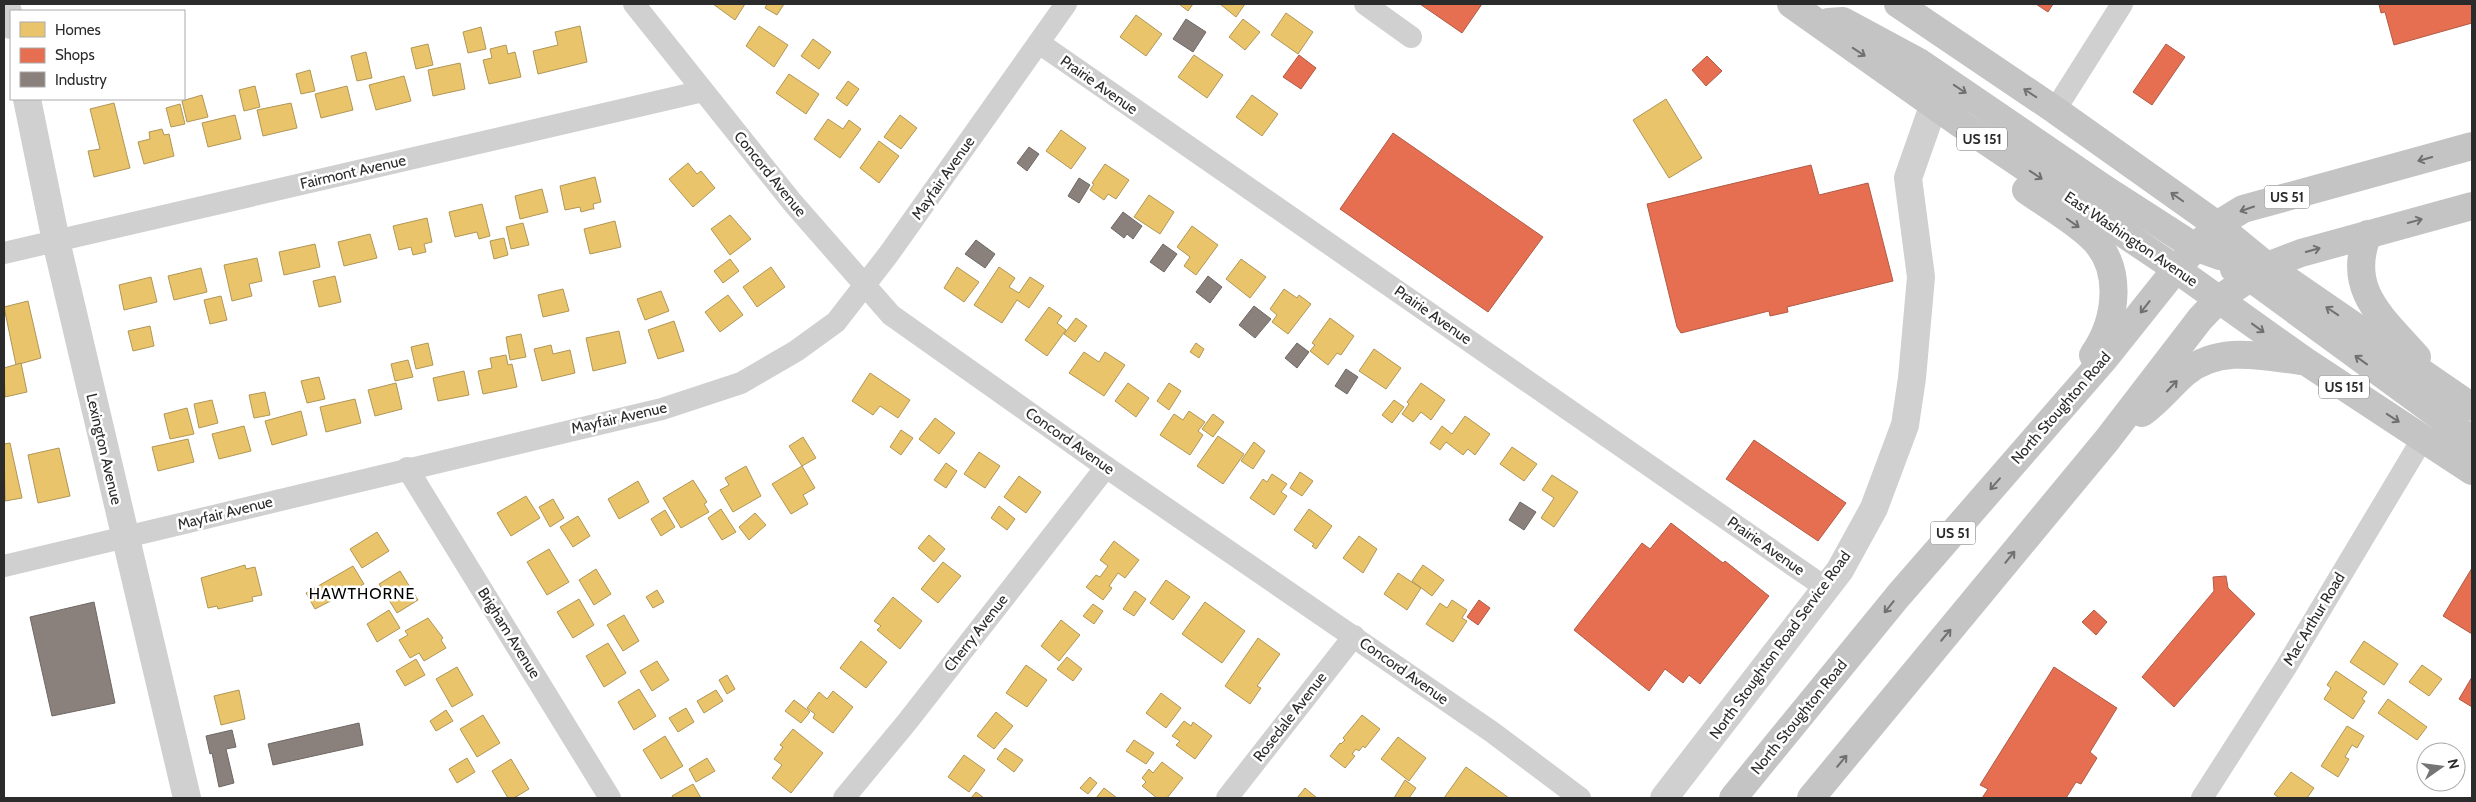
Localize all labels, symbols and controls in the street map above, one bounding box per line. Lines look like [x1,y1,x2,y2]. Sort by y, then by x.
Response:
legend [10,10,185,100]
text: Homes [55,21,101,39]
text: Shops [55,46,95,64]
one-way arrow [1852,47,1866,57]
street label: Prairie Avenue [1057,52,1141,118]
text: Industry [55,71,107,89]
one-way arrow [1952,84,1966,94]
one-way arrow [2024,88,2038,98]
street label: Concord Avenue [730,128,810,220]
road number: US 151 [1957,128,2007,150]
street label: Mayfair Avenue [908,133,979,223]
street label: Fairmont Avenue [298,151,408,193]
one-way arrow [2418,155,2434,164]
one-way arrow [2029,170,2043,180]
road number: US 51 [2264,186,2310,208]
street label: East Washington Avenue [2061,188,2201,291]
one-way arrow [2171,192,2185,202]
one-way arrow [2240,205,2255,214]
one-way arrow [2407,216,2423,226]
one-way arrow [2065,218,2079,228]
one-way arrow [2305,244,2321,254]
street label: Prairie Avenue [1391,282,1475,348]
one-way arrow [2140,300,2151,313]
one-way arrow [2326,306,2340,316]
one-way arrow [2251,323,2265,333]
street label: North Stoughton Road [2007,348,2115,468]
one-way arrow [2355,355,2369,365]
road number: US 151 [2319,376,2369,398]
one-way arrow [2166,380,2177,393]
street label: Lexington Avenue [82,392,126,507]
street label: Mayfair Avenue [569,398,669,438]
street label: Concord Avenue [1022,404,1118,479]
one-way arrow [2386,413,2400,424]
one-way arrow [1989,478,2001,491]
street label: Mayfair Avenue [176,492,275,534]
street label: Prairie Avenue [1724,513,1808,579]
road number: US 51 [1930,522,1976,544]
street label: North Stoughton Road Service Road [1706,547,1854,743]
one-way arrow [2005,551,2016,564]
street label: Mac Arthur Road [2279,569,2349,669]
district label: HAWTHORNE [309,584,415,603]
street label: Brigham Avenue [474,584,544,682]
street label: Cherry Avenue [940,591,1012,675]
one-way arrow [1884,601,1895,614]
one-way arrow [1940,629,1951,642]
street label: Concord Avenue [1356,634,1452,709]
street label: North Stoughton Road [1747,656,1851,778]
street label: Rosedale Avenue [1250,668,1331,765]
north arrow [2416,742,2466,792]
one-way arrow [1837,754,1848,767]
text: N [2444,757,2464,771]

